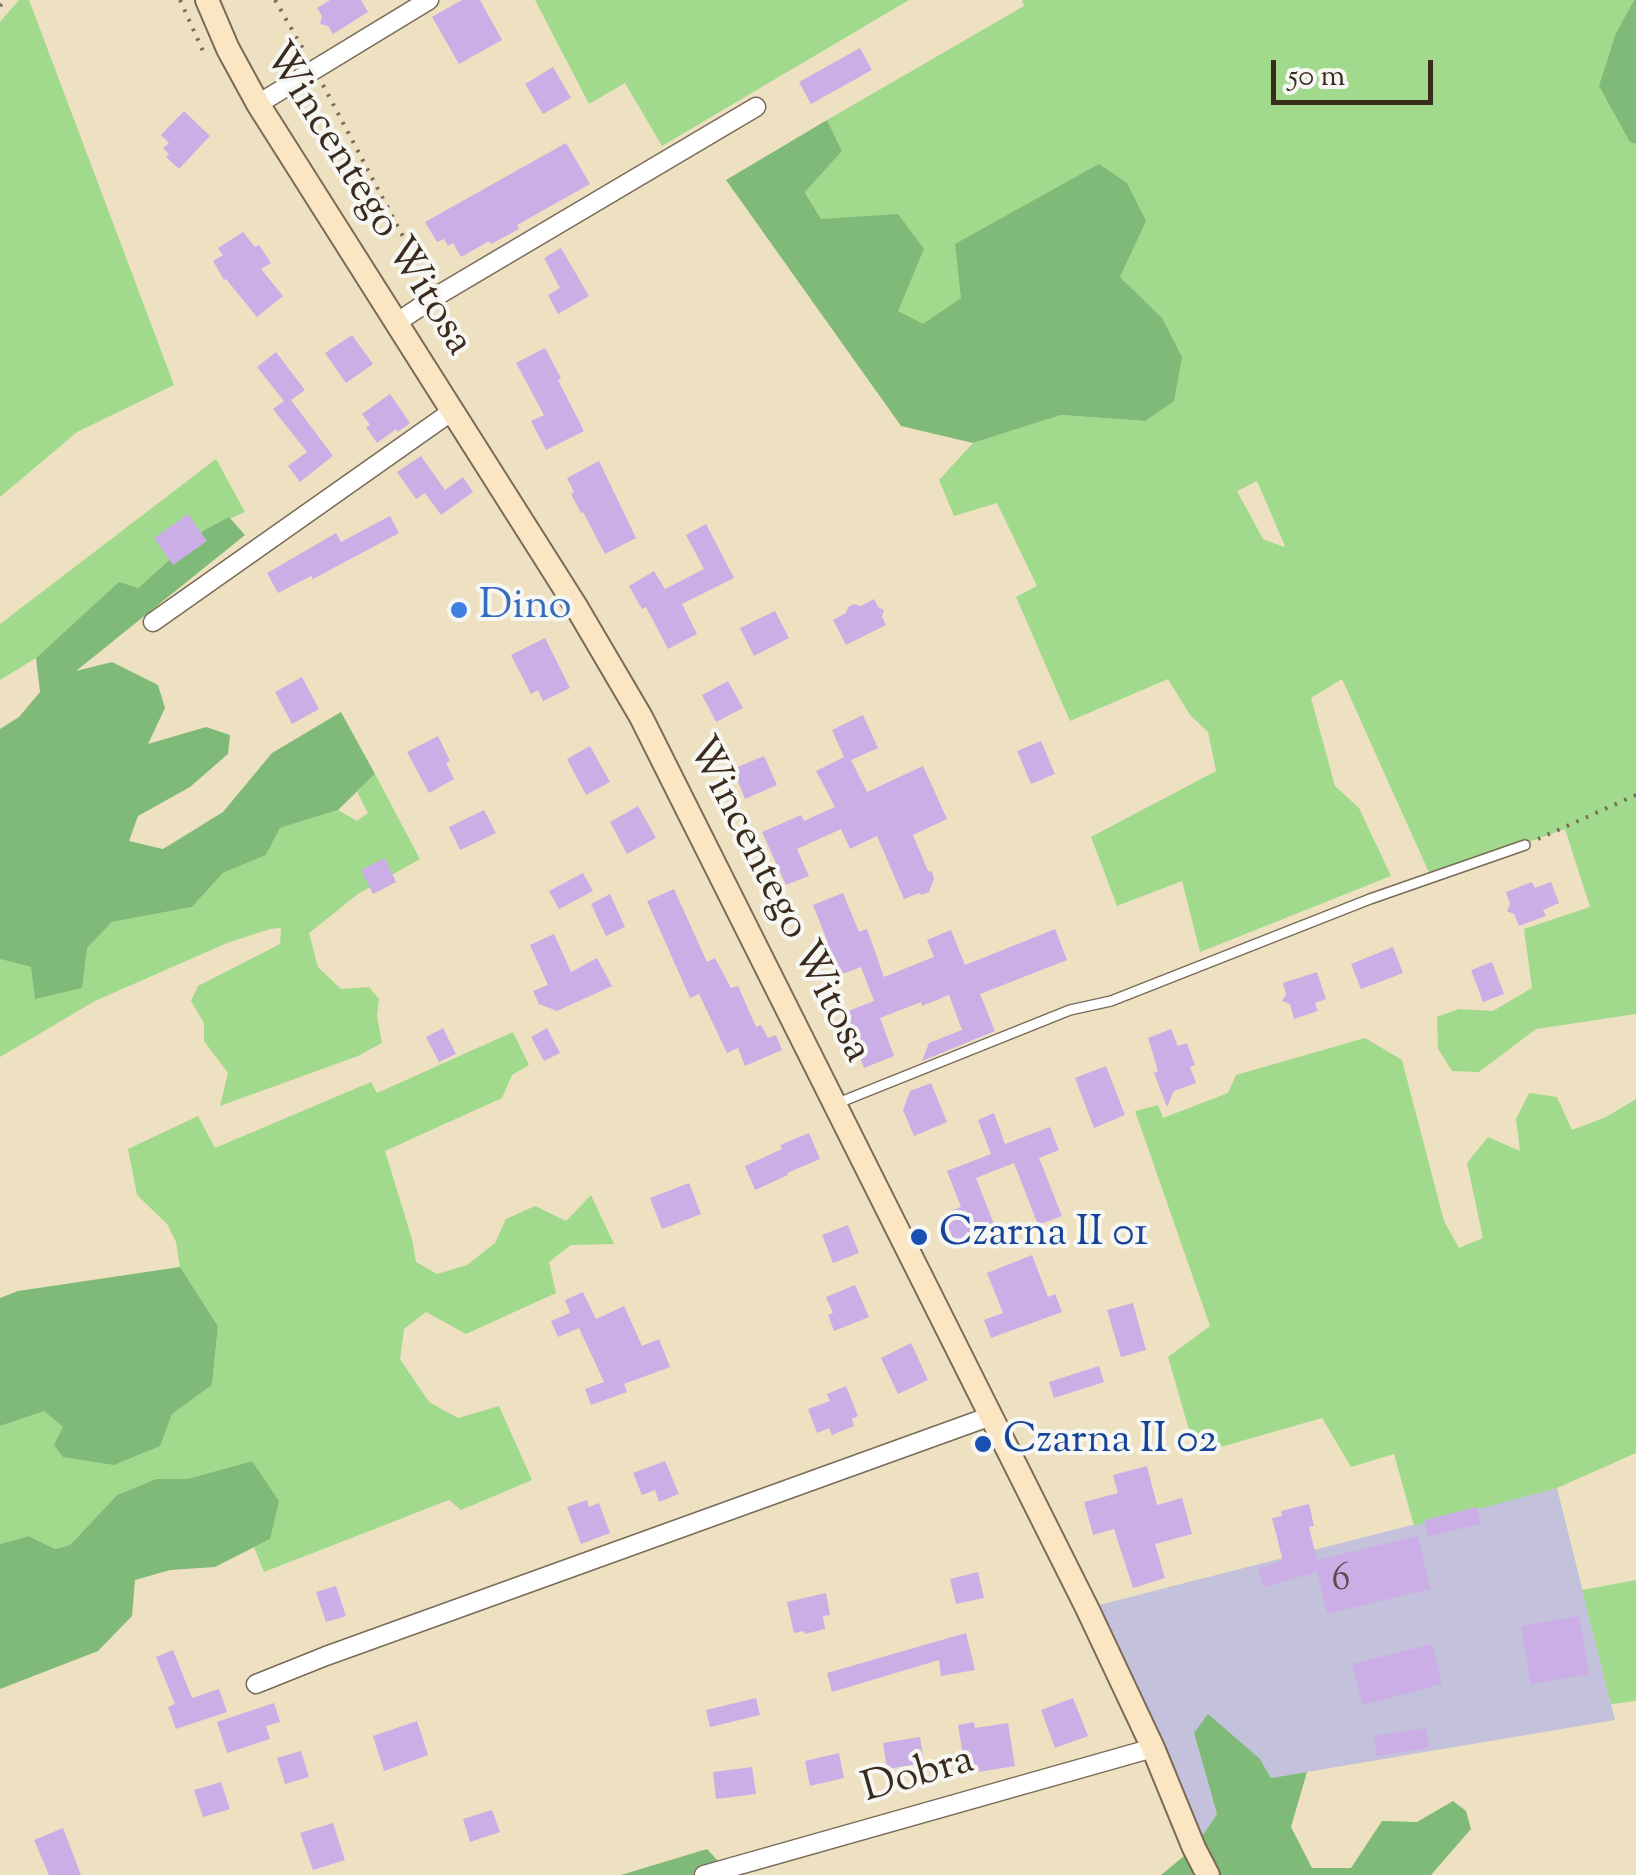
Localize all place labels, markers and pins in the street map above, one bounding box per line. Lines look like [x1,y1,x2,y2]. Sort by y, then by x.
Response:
place label: Dino [479,585,572,635]
marker: Dino [448,599,470,621]
place label: Czarna II 01 [939,1212,1148,1262]
marker: Czarna II 01 [908,1226,930,1248]
place label: Czarna II 02 [1003,1419,1218,1469]
marker: Czarna II 02 [972,1433,994,1455]

